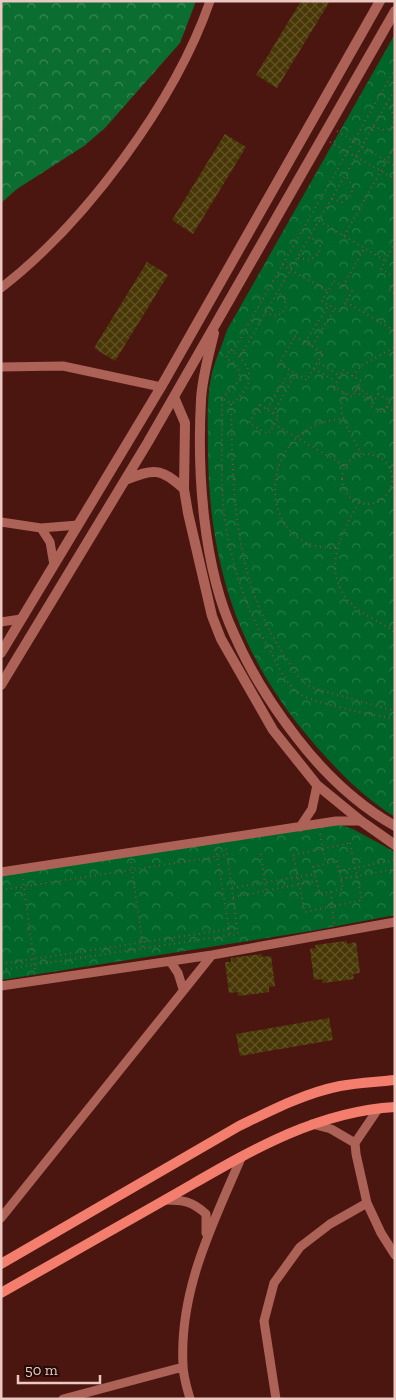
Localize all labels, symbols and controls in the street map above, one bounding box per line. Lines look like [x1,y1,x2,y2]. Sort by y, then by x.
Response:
scale bar [18,1352,100,1384]
text: 50 m [25,1361,58,1379]

